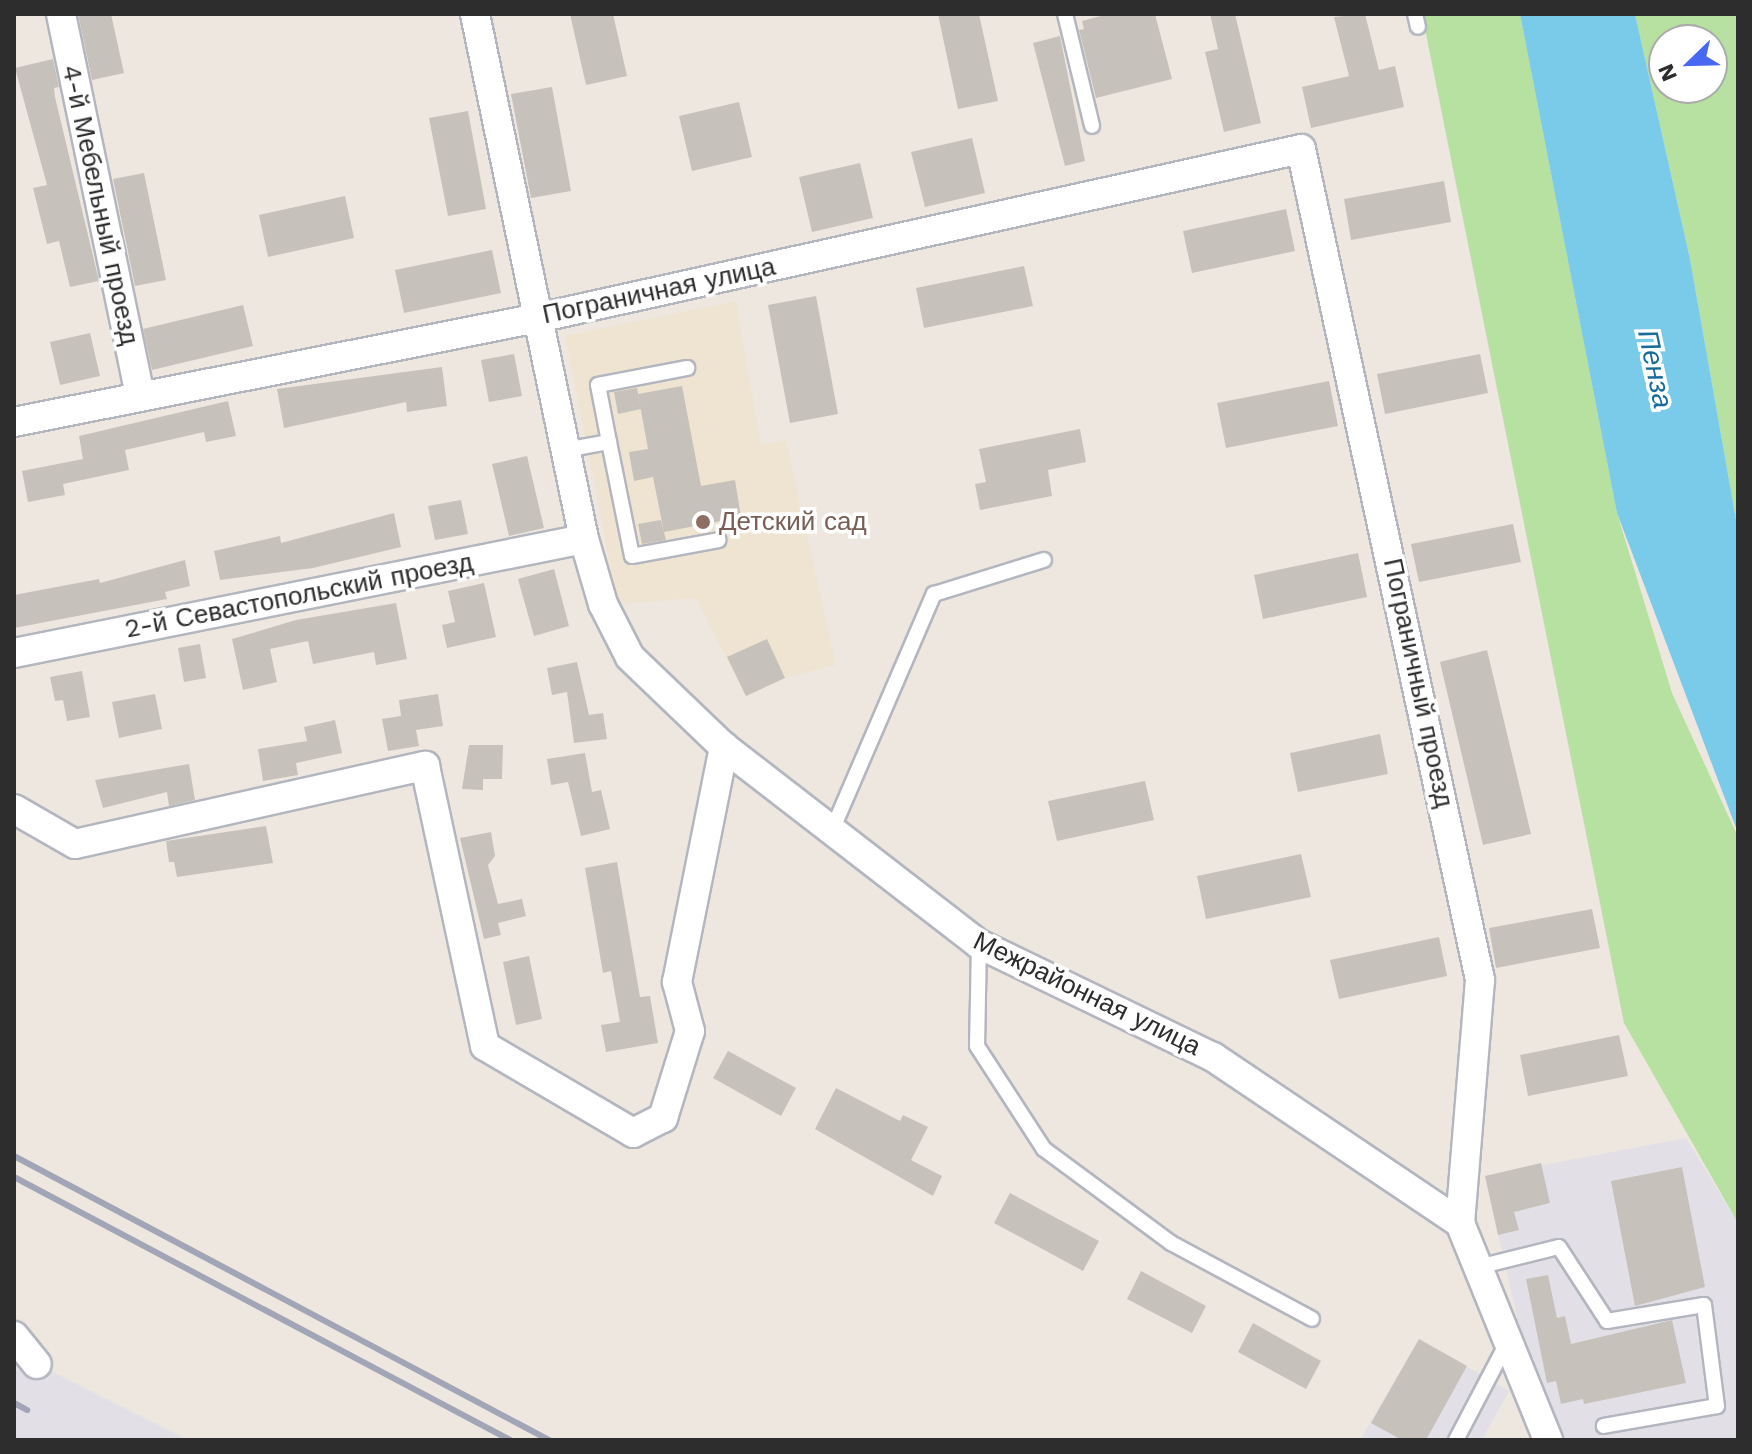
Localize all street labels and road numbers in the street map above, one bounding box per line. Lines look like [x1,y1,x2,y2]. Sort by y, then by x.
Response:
street label: 4-й Мебельный проезд [55,62,145,348]
street label: Пограничная улица [540,251,778,331]
street label: 2-й Севастопольский проезд [122,547,476,645]
street label: Пограничный проезд [1376,556,1460,810]
street label: Межрайонная улица [968,925,1206,1063]

